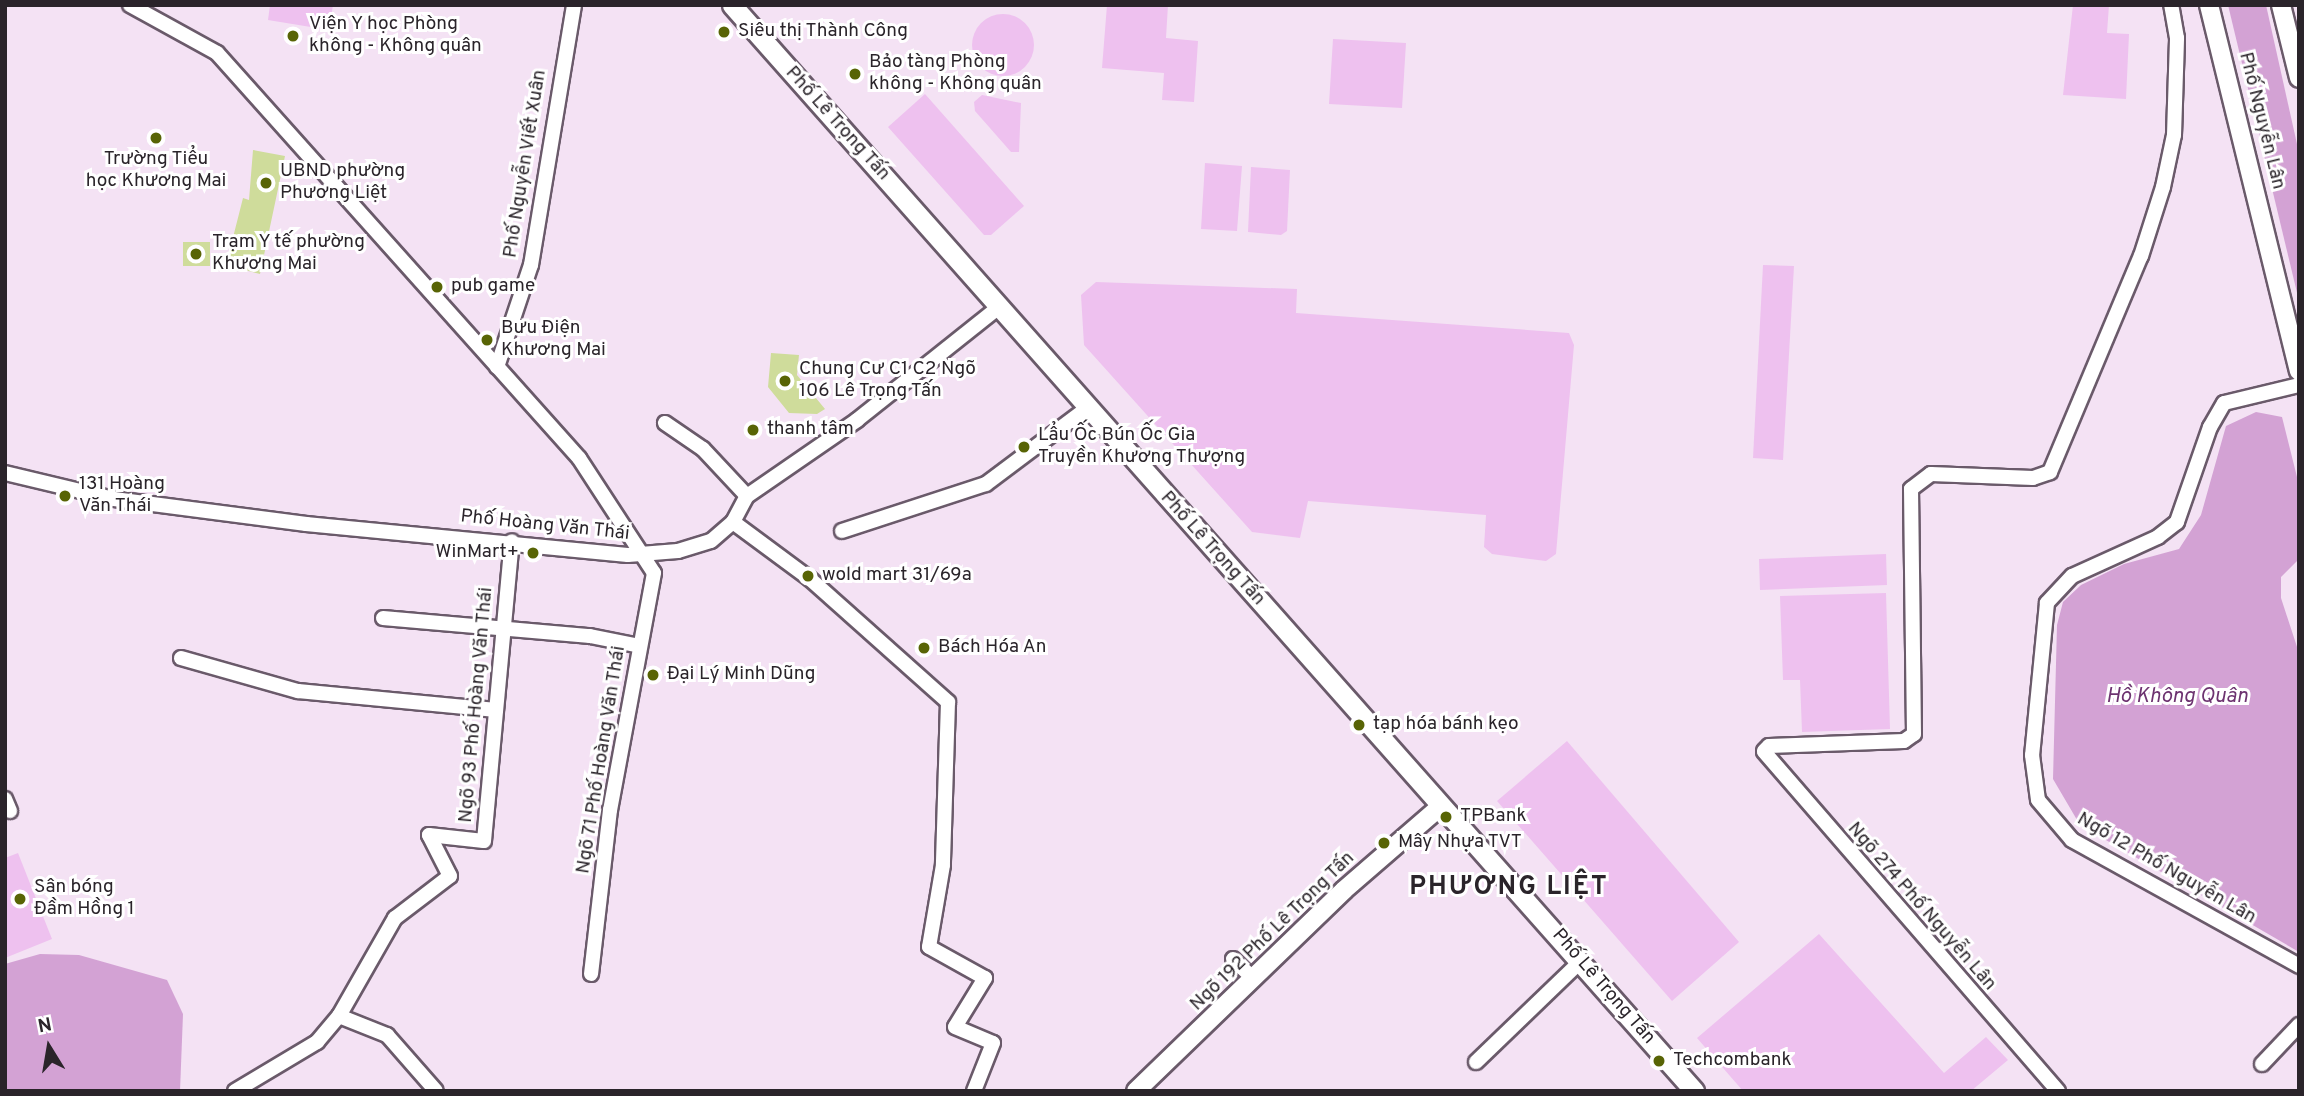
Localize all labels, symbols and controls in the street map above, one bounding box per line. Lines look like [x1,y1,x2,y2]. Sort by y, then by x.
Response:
place label: Viện Y học Phòng không - Không quân [309,14,482,58]
place label: Siêu thị Thành Công [738,21,909,43]
marker: Siêu thị Thành Công [716,24,732,40]
marker: Viện Y học Phòng không - Không quân [283,26,303,46]
street label: Phố Nguyễn Lân [2233,50,2289,192]
place label: Bảo tàng Phòng không - Không quân [869,52,1042,96]
street label: Phố Lê Trọng Tấn [779,62,895,186]
marker: Bảo tàng Phòng không - Không quân [847,66,863,82]
street label: Phố Nguyễn Viết Xuân [500,68,552,260]
marker: Trường Tiểu học Khương Mai [148,130,164,146]
place label: Trường Tiểu học Khương Mai [86,149,226,193]
place label: UBND phường Phương Liệt [280,161,405,205]
marker: UBND phường Phương Liệt [258,175,274,191]
place label: Trạm Y tế phường Khương Mai [212,232,366,276]
marker: Trạm Y tế phường Khương Mai [186,244,206,264]
place label: pub game [451,276,535,298]
marker: pub game [429,279,445,295]
place label: Bưu Điện Khương Mai [501,318,606,362]
marker: Bưu Điện Khương Mai [479,332,495,348]
place label: Chung Cư C1 C2 Ngõ 106 Lê Trọng Tấn [799,359,976,403]
marker: Chung Cư C1 C2 Ngõ 106 Lê Trọng Tấn [777,373,793,389]
place label: thanh tâm [767,419,854,441]
marker: thanh tâm [745,422,761,438]
place label: Lẩu Ốc Bún Ốc Gia Truyền Khương Thượng [1038,425,1246,469]
marker: Lẩu Ốc Bún Ốc Gia Truyền Khương Thượng [1016,439,1032,455]
place label: 131 Hoàng Văn Thái [79,474,165,518]
street label: Phố Lê Trọng Tấn [1154,487,1270,611]
marker: 131 Hoàng Văn Thái [57,488,73,504]
street label: Phố Hoàng Văn Thái [459,506,631,546]
place label: WinMart+ [435,542,519,564]
marker: WinMart+ [525,545,541,561]
place label: wold mart 31/69a [822,565,972,587]
marker: wold mart 31/69a [800,568,816,584]
street label: Ngõ 93 Phố Hoàng Văn Thái [455,585,499,825]
place label: Bách Hóa An [938,637,1047,659]
marker: Bách Hóa An [916,640,932,656]
street label: Ngõ 71 Phố Hoàng Văn Thái [573,643,631,877]
place label: Đại Lý Minh Dũng [667,664,815,686]
marker: Đại Lý Minh Dũng [645,667,661,683]
water label: Hồ Không Quân [2106,684,2248,710]
place label: tạp hóa bánh kẹo [1373,714,1519,736]
marker: tạp hóa bánh kẹo [1351,717,1367,733]
place label: TPBank [1460,806,1527,828]
street label: Ngõ 12 Phố Nguyễn Lân [2072,808,2260,930]
marker: TPBank [1438,809,1454,825]
street label: Ngõ 274 Phố Nguyễn Lân [1842,818,2000,996]
place label: Mây Nhựa TVT [1398,832,1523,854]
marker: Mây Nhựa TVT [1376,835,1392,851]
street label: Ngõ 192 Phố Lê Trọng Tấn [1186,847,1360,1017]
district label: PHƯƠNG LIỆT [1411,872,1607,904]
place label: Sân bóng Đầm Hồng 1 [34,877,135,921]
marker: Sân bóng Đầm Hồng 1 [12,891,28,907]
street label: Phố Lê Trọng Tấn [1546,924,1660,1050]
north arrow [14,1012,84,1082]
text: N [36,1013,54,1039]
place label: Techcombank [1673,1050,1792,1072]
marker: Techcombank [1651,1053,1667,1069]

